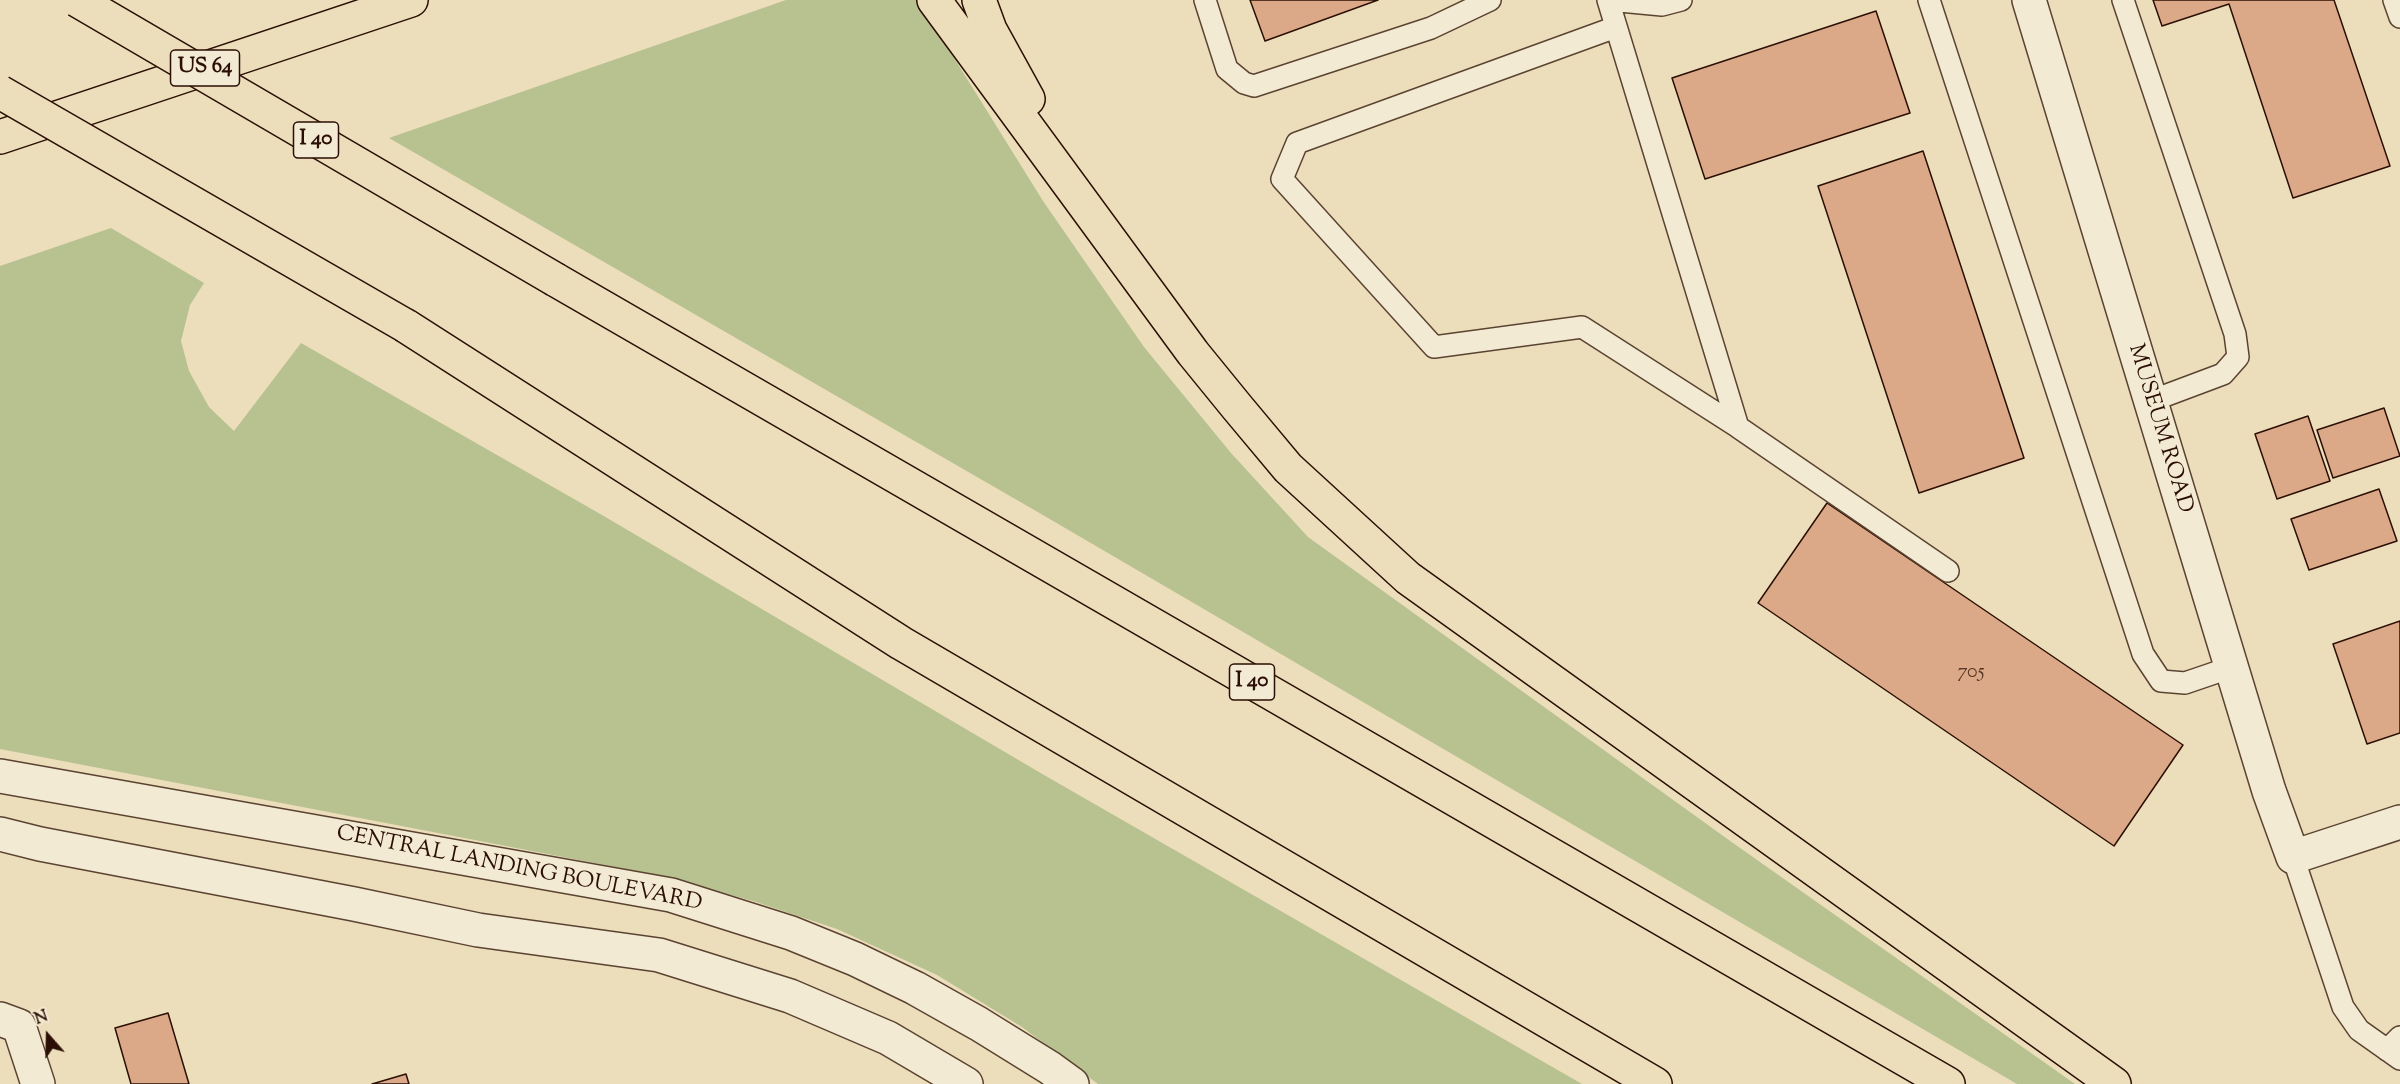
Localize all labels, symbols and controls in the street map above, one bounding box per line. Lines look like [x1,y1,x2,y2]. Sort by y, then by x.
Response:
road number: US 64 [170,50,240,86]
road number: I 40 [294,122,338,158]
street label: MUSEUM ROAD [2121,341,2197,517]
house number: 705 [1957,662,1985,686]
road number: I 40 [1230,664,1274,700]
street label: CENTRAL LANDING BOULEVARD [334,822,704,918]
north arrow [18,1006,78,1066]
text: N [32,1006,52,1032]

